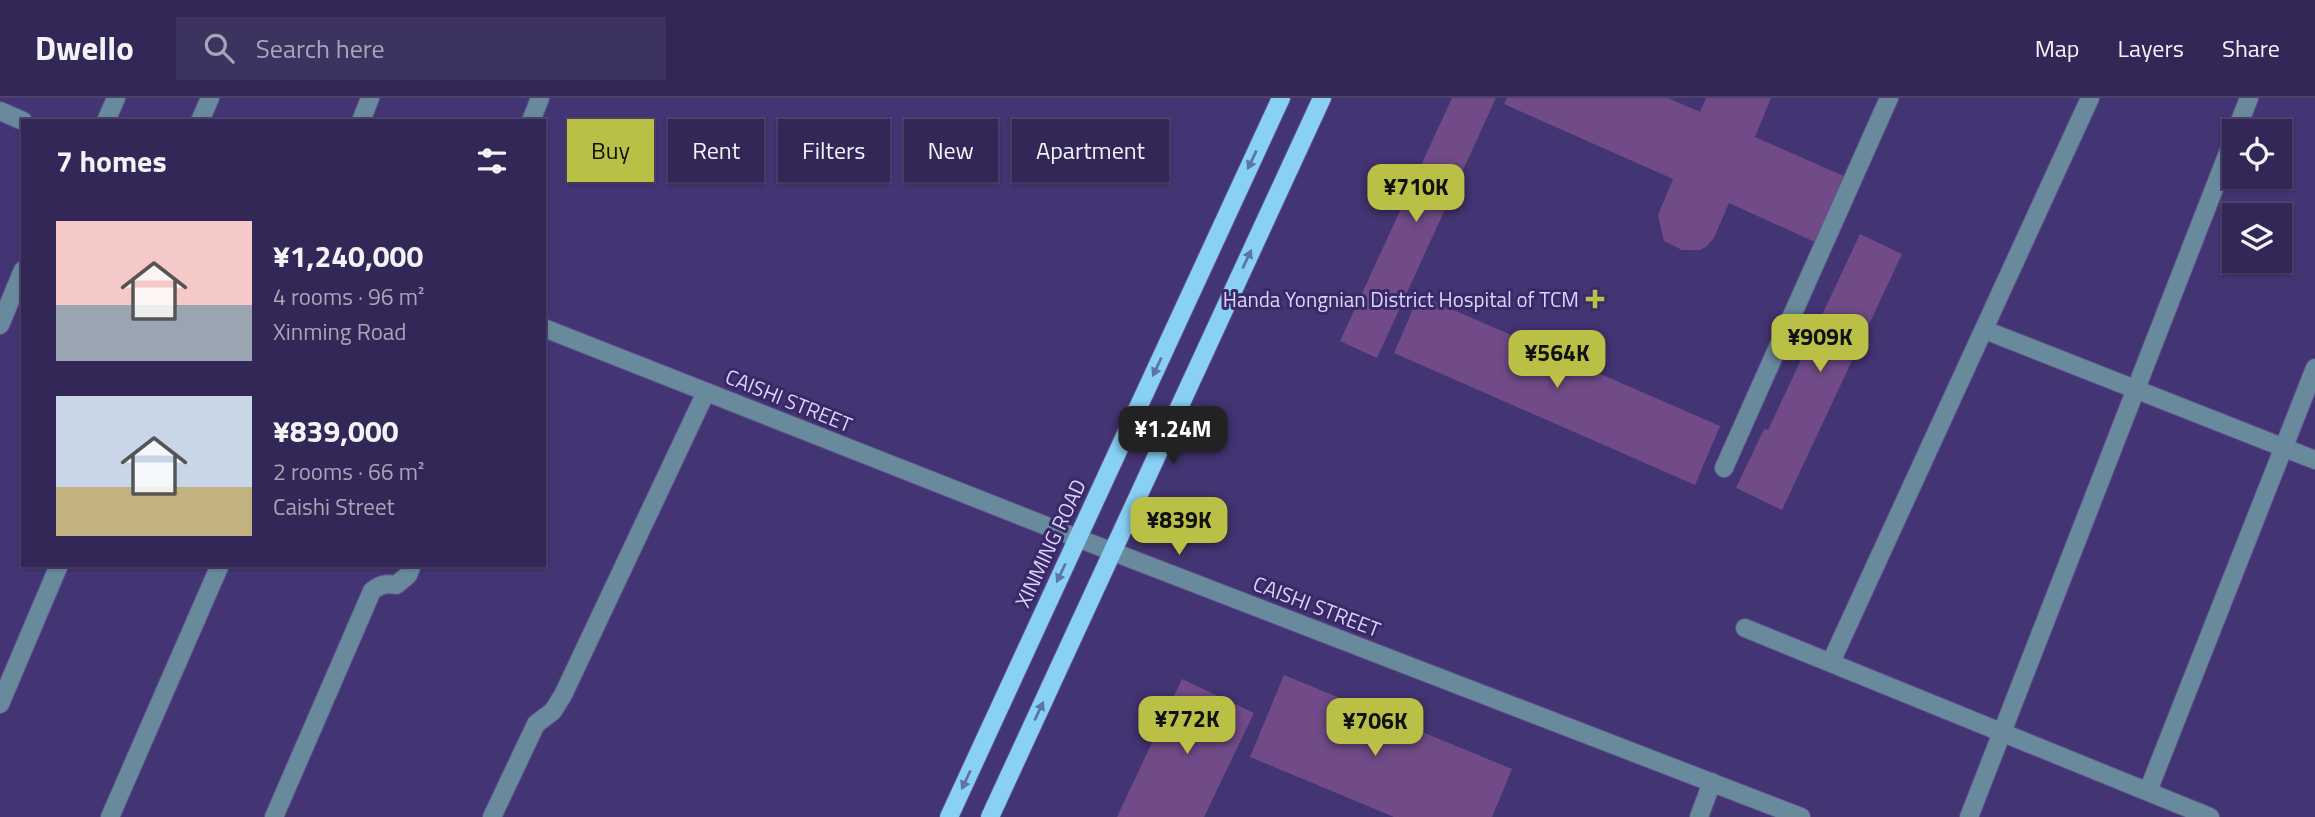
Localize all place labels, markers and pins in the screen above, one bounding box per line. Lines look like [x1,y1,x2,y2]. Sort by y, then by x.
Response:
pin: ¥710K [1367,164,1465,224]
place label: Handa Yongnian District Hospital of TCM [1223,283,1579,315]
marker: Handa Yongnian District Hospital of TCM [1585,289,1605,309]
pin: ¥909K [1771,314,1869,374]
pin: ¥564K [1508,330,1606,390]
pin: ¥1.24M [1116,406,1230,466]
pin: ¥839K [1130,498,1228,557]
pin: ¥772K [1138,696,1236,756]
pin: ¥706K [1326,698,1424,758]

